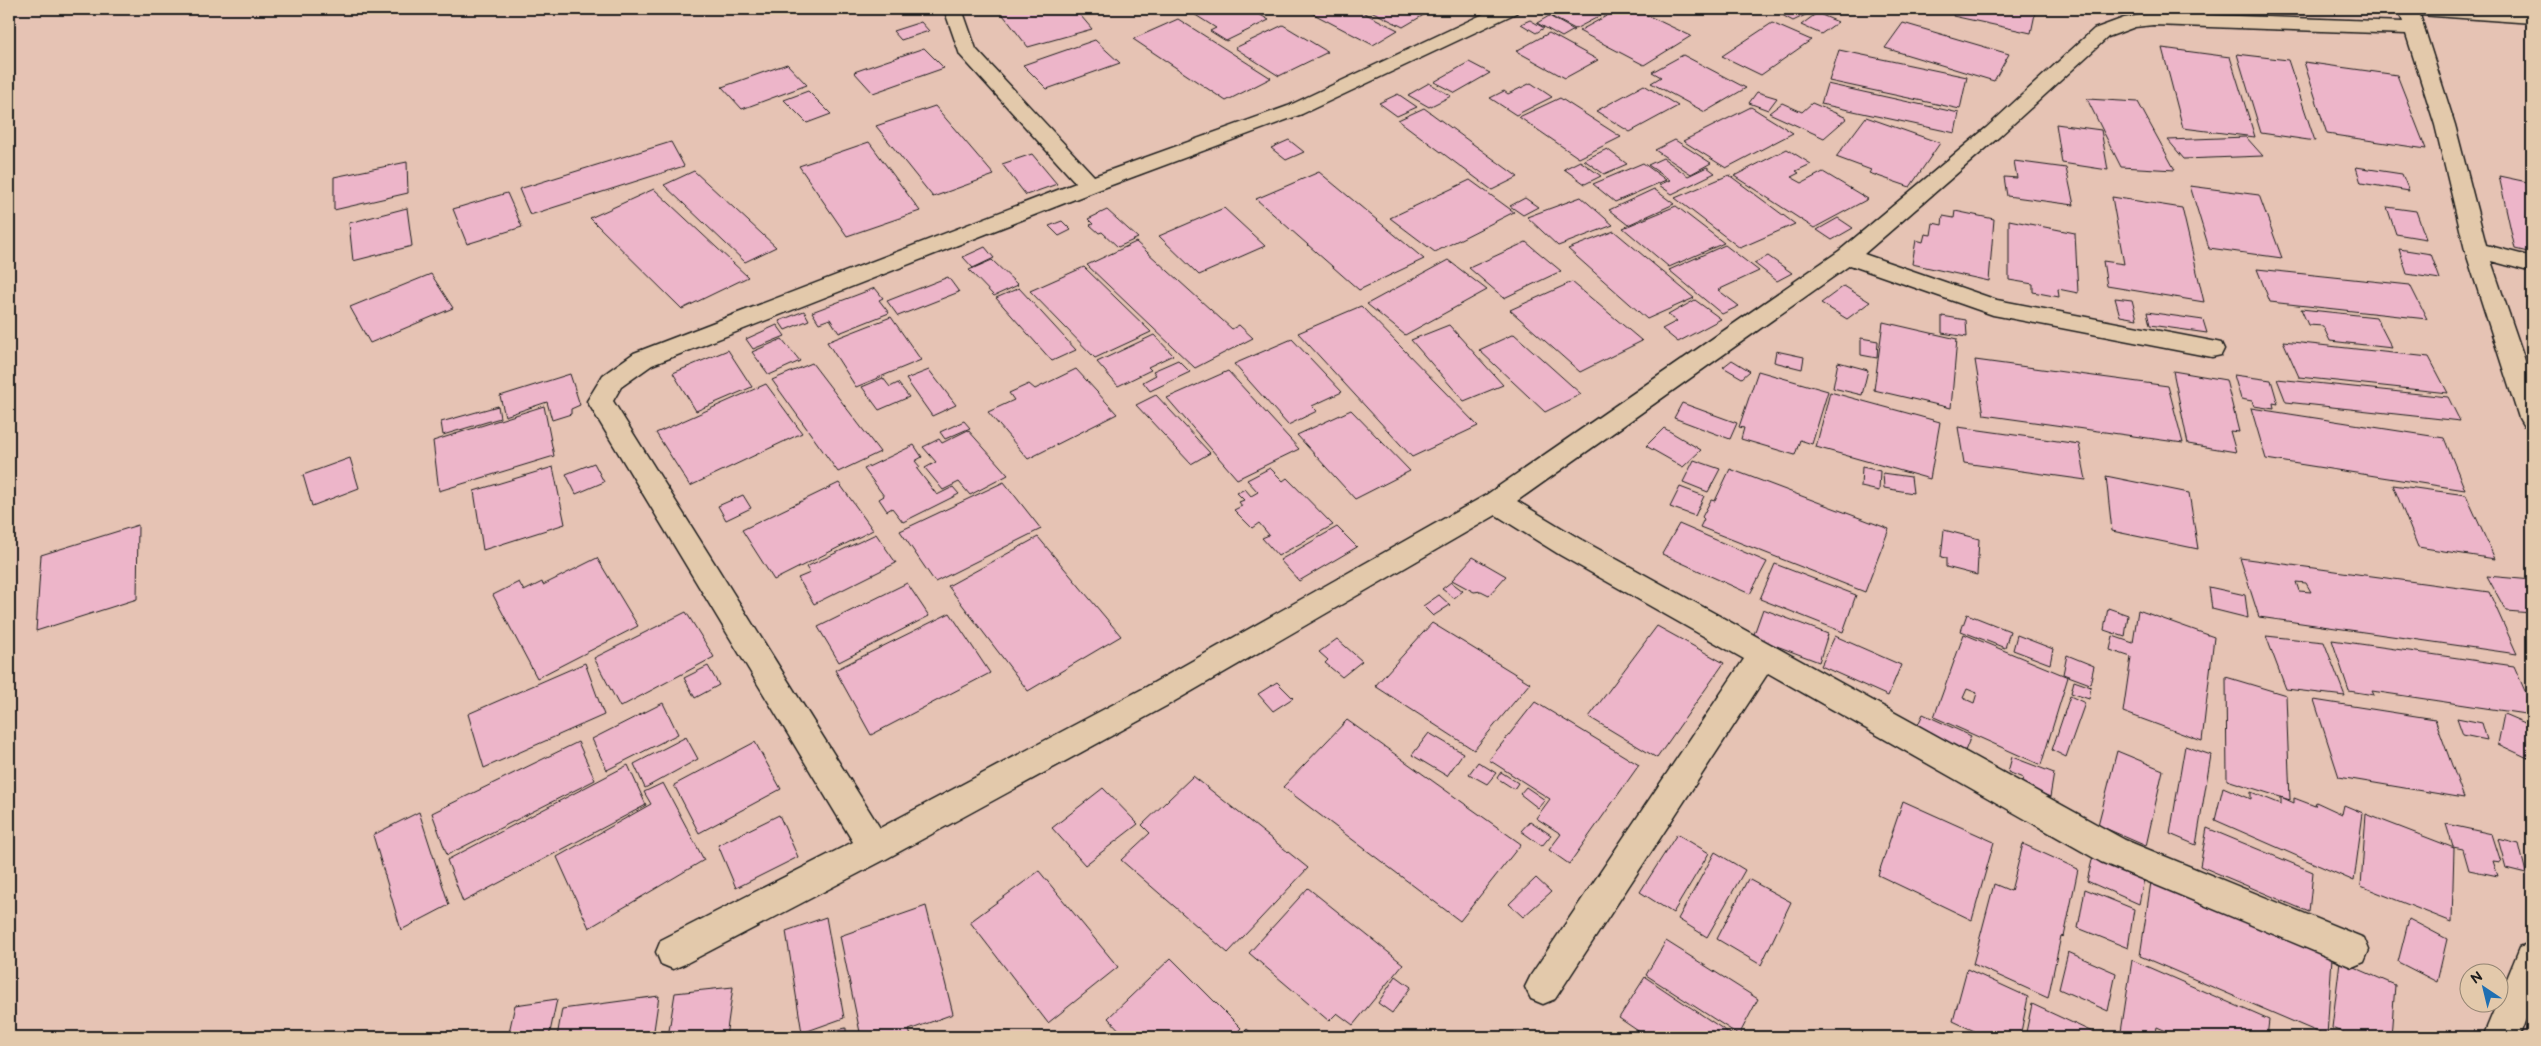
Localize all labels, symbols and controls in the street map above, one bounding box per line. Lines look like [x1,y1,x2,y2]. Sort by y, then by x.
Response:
north arrow [2458,964,2508,1014]
text: N [2468,968,2486,988]

